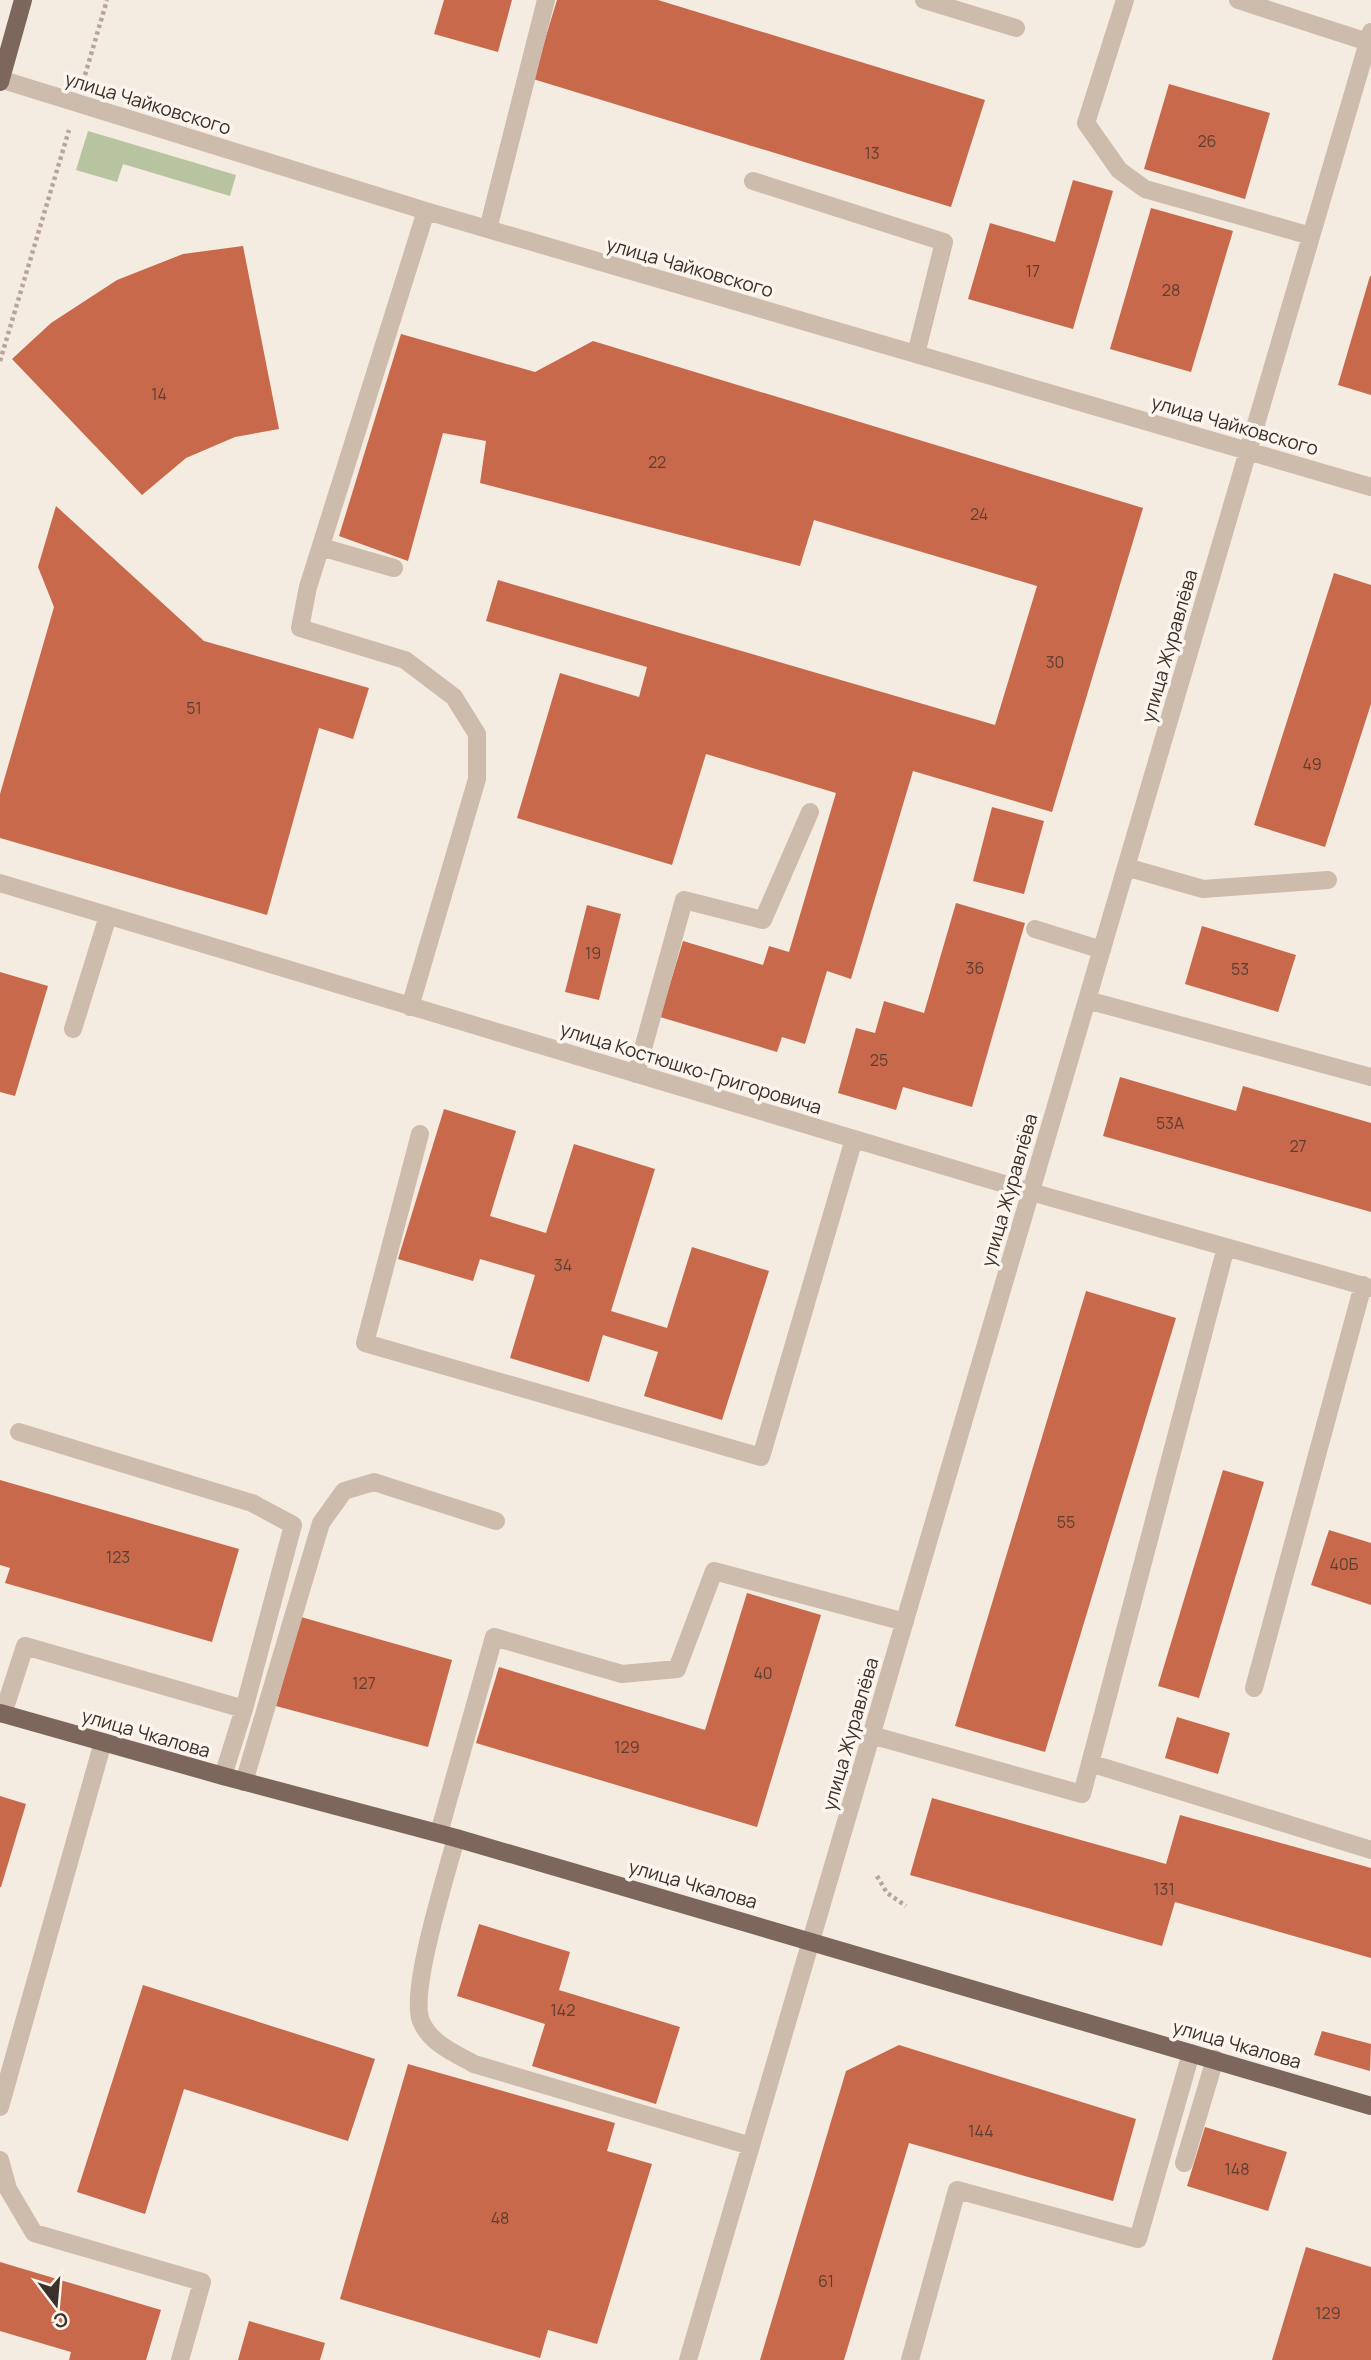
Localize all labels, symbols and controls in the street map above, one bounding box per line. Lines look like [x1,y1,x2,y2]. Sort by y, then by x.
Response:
street label: улица Чайковского [62,65,234,141]
house number: 26 [1197,130,1217,152]
house number: 13 [864,142,880,164]
street label: улица Чайковского [603,231,777,303]
house number: 17 [1026,260,1040,282]
house number: 28 [1162,279,1180,301]
house number: 14 [151,383,167,405]
street label: улица Чайковского [1148,389,1322,461]
house number: 22 [648,451,666,473]
house number: 24 [970,503,988,525]
street label: улица Журавлёва [1135,566,1203,726]
house number: 30 [1046,651,1064,673]
house number: 51 [186,697,202,719]
house number: 49 [1302,753,1322,775]
house number: 19 [585,942,601,964]
house number: 36 [966,957,984,979]
house number: 53 [1231,958,1249,980]
street label: улица Костюшко-Григоровича [557,1016,825,1120]
house number: 25 [870,1049,888,1071]
street label: улица Журавлёва [975,1110,1043,1270]
house number: 53А [1156,1112,1184,1134]
house number: 27 [1289,1135,1307,1157]
house number: 34 [554,1254,572,1276]
house number: 55 [1057,1511,1075,1533]
house number: 123 [106,1546,130,1568]
house number: 40Б [1330,1553,1359,1575]
street label: улица Журавлёва [816,1654,884,1814]
house number: 40 [753,1662,773,1684]
house number: 127 [352,1672,376,1694]
street label: улица Чкалова [79,1702,213,1764]
house number: 129 [614,1736,640,1758]
street label: улица Чкалова [626,1853,760,1915]
house number: 131 [1153,1878,1175,1900]
house number: 142 [551,1999,575,2021]
street label: улица Чкалова [1170,2013,1304,2075]
house number: 144 [968,2120,994,2142]
house number: 148 [1225,2158,1249,2180]
house number: 48 [491,2207,509,2229]
north arrow [21,2269,91,2339]
house number: 61 [818,2270,834,2292]
house number: 129 [1315,2302,1341,2324]
text: С [50,2306,71,2335]

